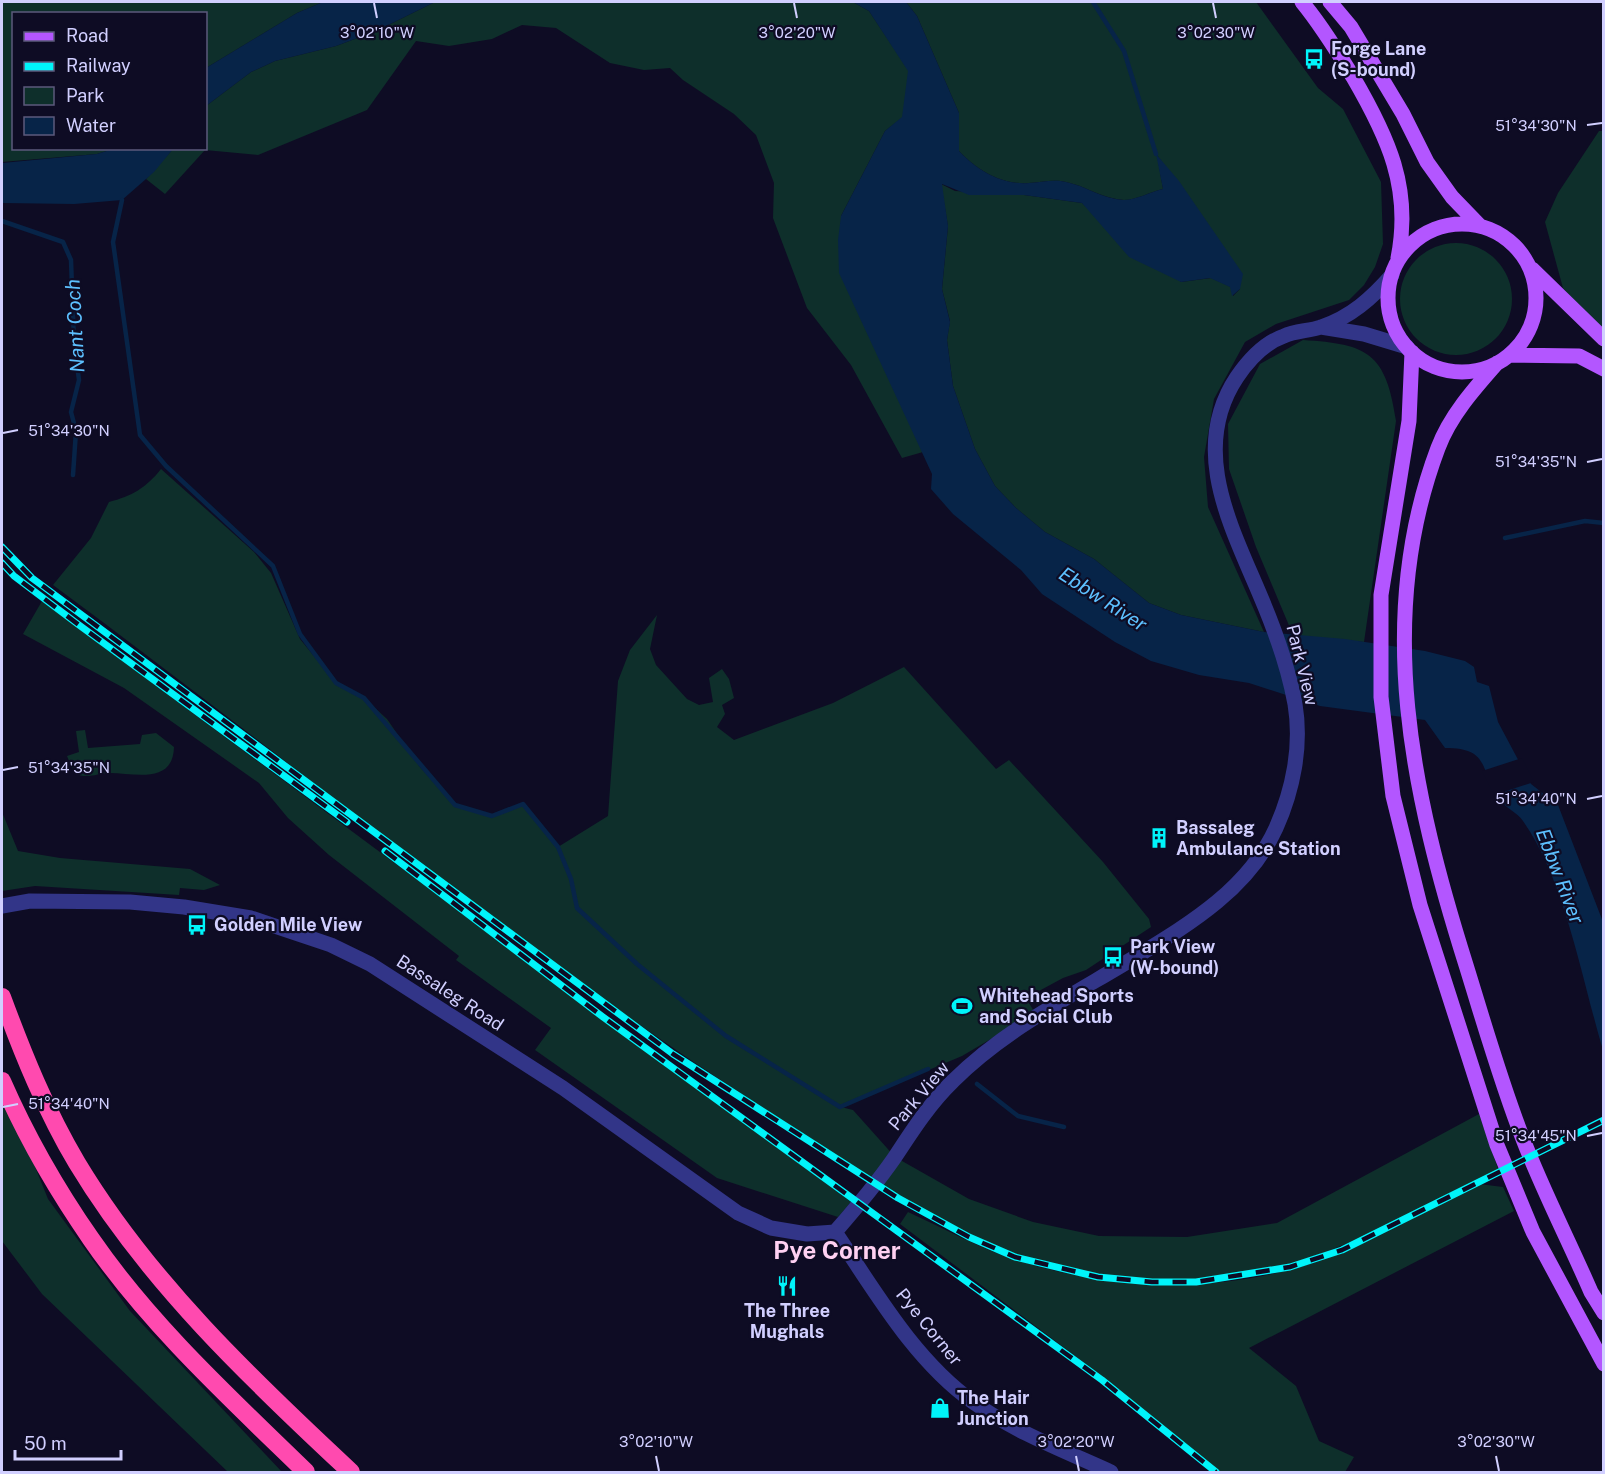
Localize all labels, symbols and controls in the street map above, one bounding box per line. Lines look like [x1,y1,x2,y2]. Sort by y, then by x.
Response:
legend [12,12,207,150]
text: 3°02'10"W [340,24,414,41]
text: 3°02'20"W [758,24,836,41]
text: 3°02'30"W [1177,24,1255,41]
text: Road [66,25,109,46]
place label: Forge Lane (S-bound) [1331,38,1426,80]
bus stop icon: Forge Lane (S-bound) [1302,47,1326,71]
text: Railway [66,55,131,76]
text: Park [66,85,104,106]
text: Water [66,115,116,136]
text: 51°34'30"N [1495,117,1577,134]
water label: Nant Coch [61,278,89,374]
text: 51°34'30"N [28,422,110,439]
text: 51°34'35"N [1495,453,1577,470]
water label: Ebbw River [1054,562,1152,637]
street label: Park View [1282,622,1323,708]
text: 51°34'35"N [28,759,110,776]
text: 51°34'40"N [1495,790,1577,807]
place label: Bassaleg Ambulance Station [1176,817,1341,859]
water label: Ebbw River [1531,825,1589,927]
building icon: Bassaleg Ambulance Station [1147,826,1171,850]
bus stop icon: Golden Mile View [185,913,209,937]
place label: Golden Mile View [214,914,362,935]
place label: Park View (W-bound) [1130,936,1219,978]
bus stop icon: Park View (W-bound) [1101,945,1125,969]
street label: Bassaleg Road [393,950,508,1035]
place label: Whitehead Sports and Social Club [979,985,1134,1027]
sports icon: Whitehead Sports and Social Club [950,994,974,1018]
street label: Park View [884,1057,953,1134]
text: 51°34'40"N [28,1095,110,1112]
text: 51°34'45"N [1495,1127,1577,1144]
district label: Pye Corner [773,1236,901,1264]
restaurant icon: The Three Mughals [775,1274,799,1298]
street label: Pye Corner [892,1284,967,1369]
place label: The Three Mughals [744,1300,830,1342]
place label: The Hair Junction [957,1387,1030,1429]
shop icon: The Hair Junction [928,1396,952,1420]
scale bar [15,1423,122,1461]
text: 50 m [24,1433,67,1454]
text: 3°02'10"W [619,1433,693,1450]
text: 3°02'20"W [1037,1433,1115,1450]
text: 3°02'30"W [1457,1433,1535,1450]

